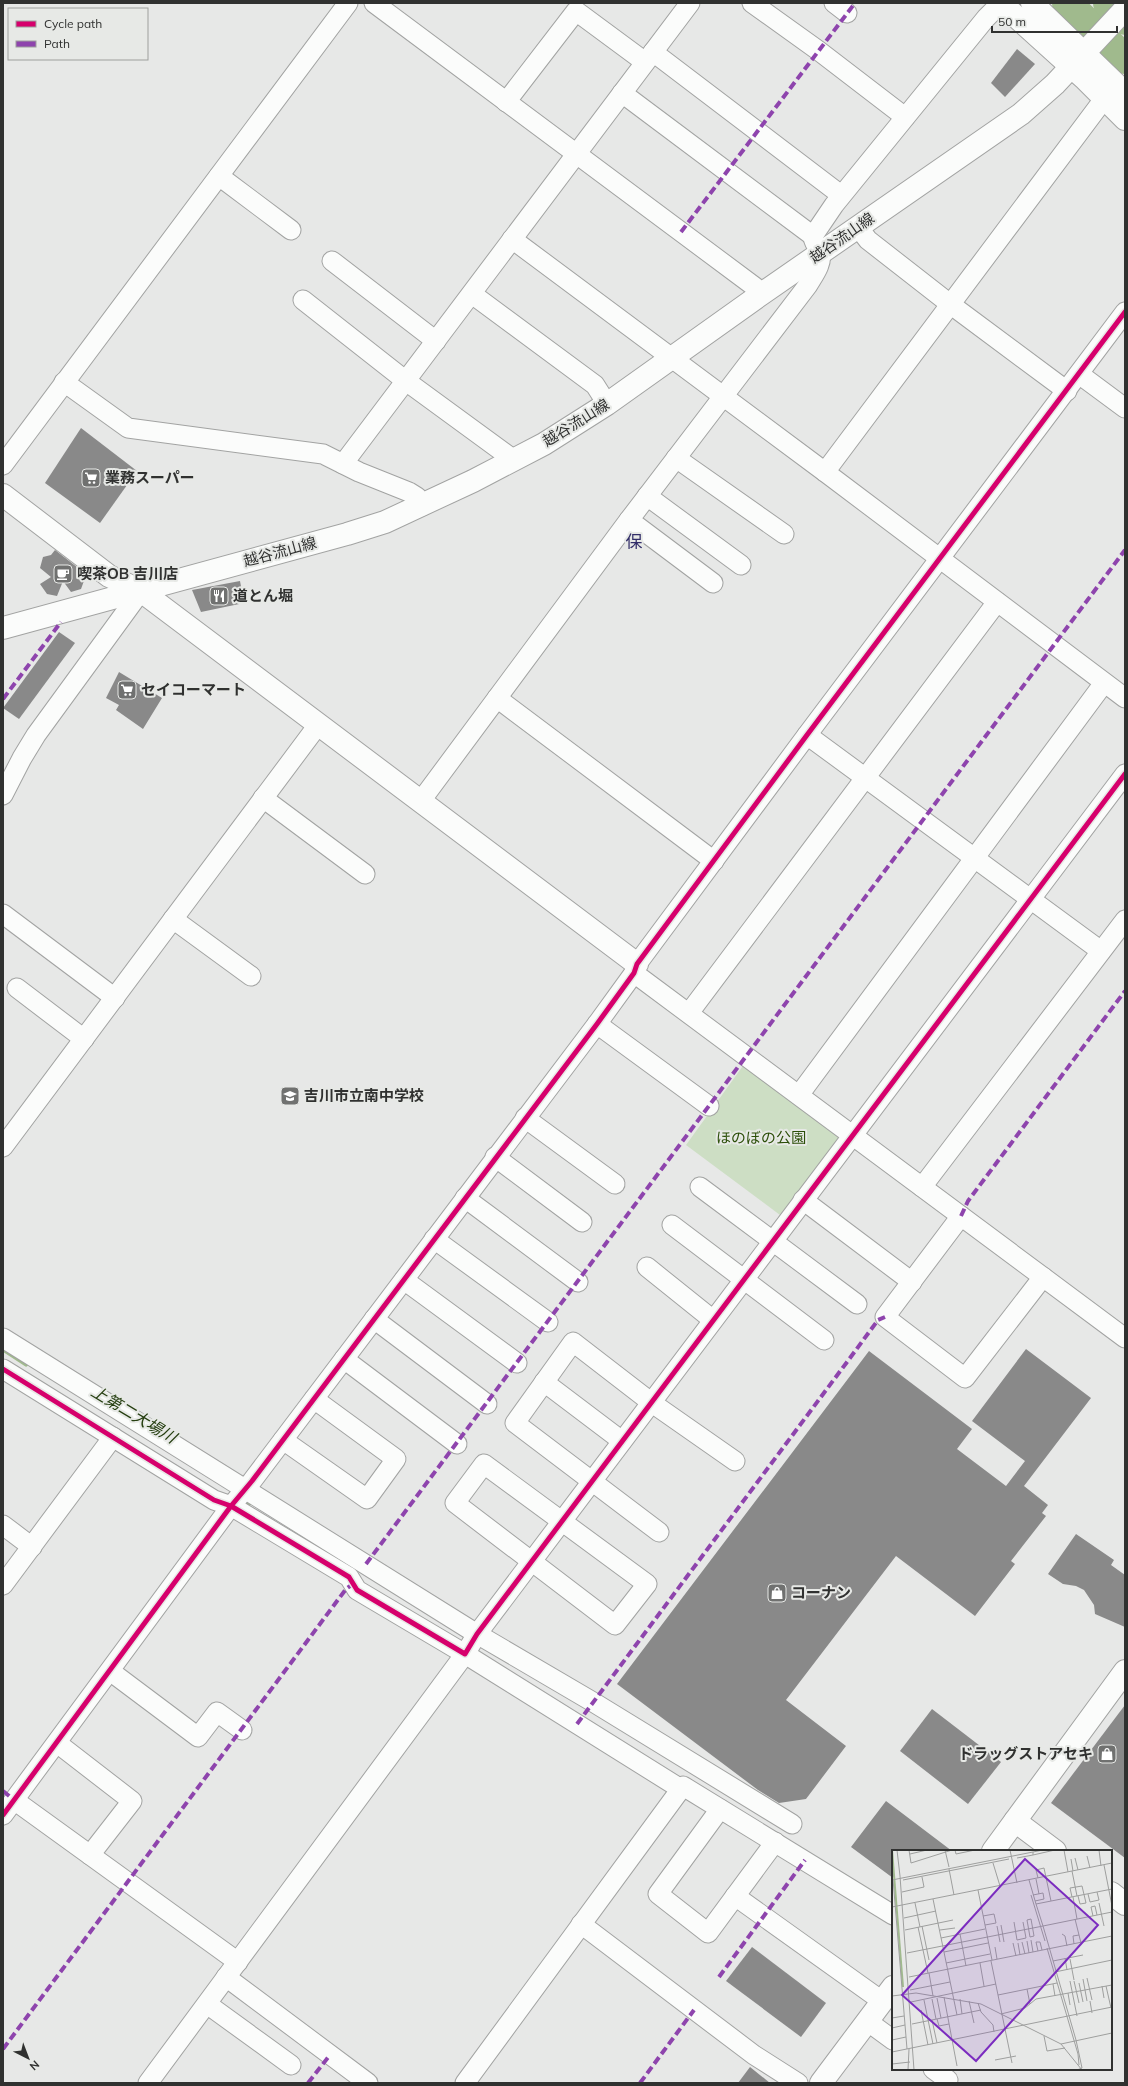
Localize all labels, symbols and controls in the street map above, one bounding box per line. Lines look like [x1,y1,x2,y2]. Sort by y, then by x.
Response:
legend [8,8,148,60]
scale bar [992,8,1117,34]
text: 50 m [998,14,1026,29]
text: Cycle path [44,16,102,31]
text: Path [44,36,70,51]
street label: 越谷流山線 [805,208,878,267]
street label: 越谷流山線 [538,395,613,451]
supermarket icon: 業務スーパー [80,467,102,489]
place label: 業務スーパー [105,468,195,487]
district label: 保 [626,531,643,552]
street label: 越谷流山線 [240,533,319,571]
cafe icon: 喫茶OB 吉川店 [52,563,74,585]
place label: 喫茶OB 吉川店 [77,564,178,583]
restaurant icon: 道とん堀 [208,585,230,607]
place label: 道とん堀 [233,586,293,605]
supermarket icon: セイコーマート [116,679,138,701]
place label: セイコーマート [141,680,246,699]
school or university icon: 吉川市立南中学校 [279,1085,301,1107]
place label: 吉川市立南中学校 [304,1086,424,1105]
park label: ほのぼの公園 [716,1128,806,1147]
water label: 上第二大場川 [88,1381,182,1448]
shop icon: コーナン [766,1582,788,1604]
place label: コーナン [791,1583,851,1602]
shop icon: ドラッグストアセキ [1096,1743,1118,1765]
place label: ドラッグストアセキ [958,1744,1093,1763]
inset map [892,1850,1112,2070]
north arrow [8,2038,48,2078]
text: N [27,2057,42,2073]

